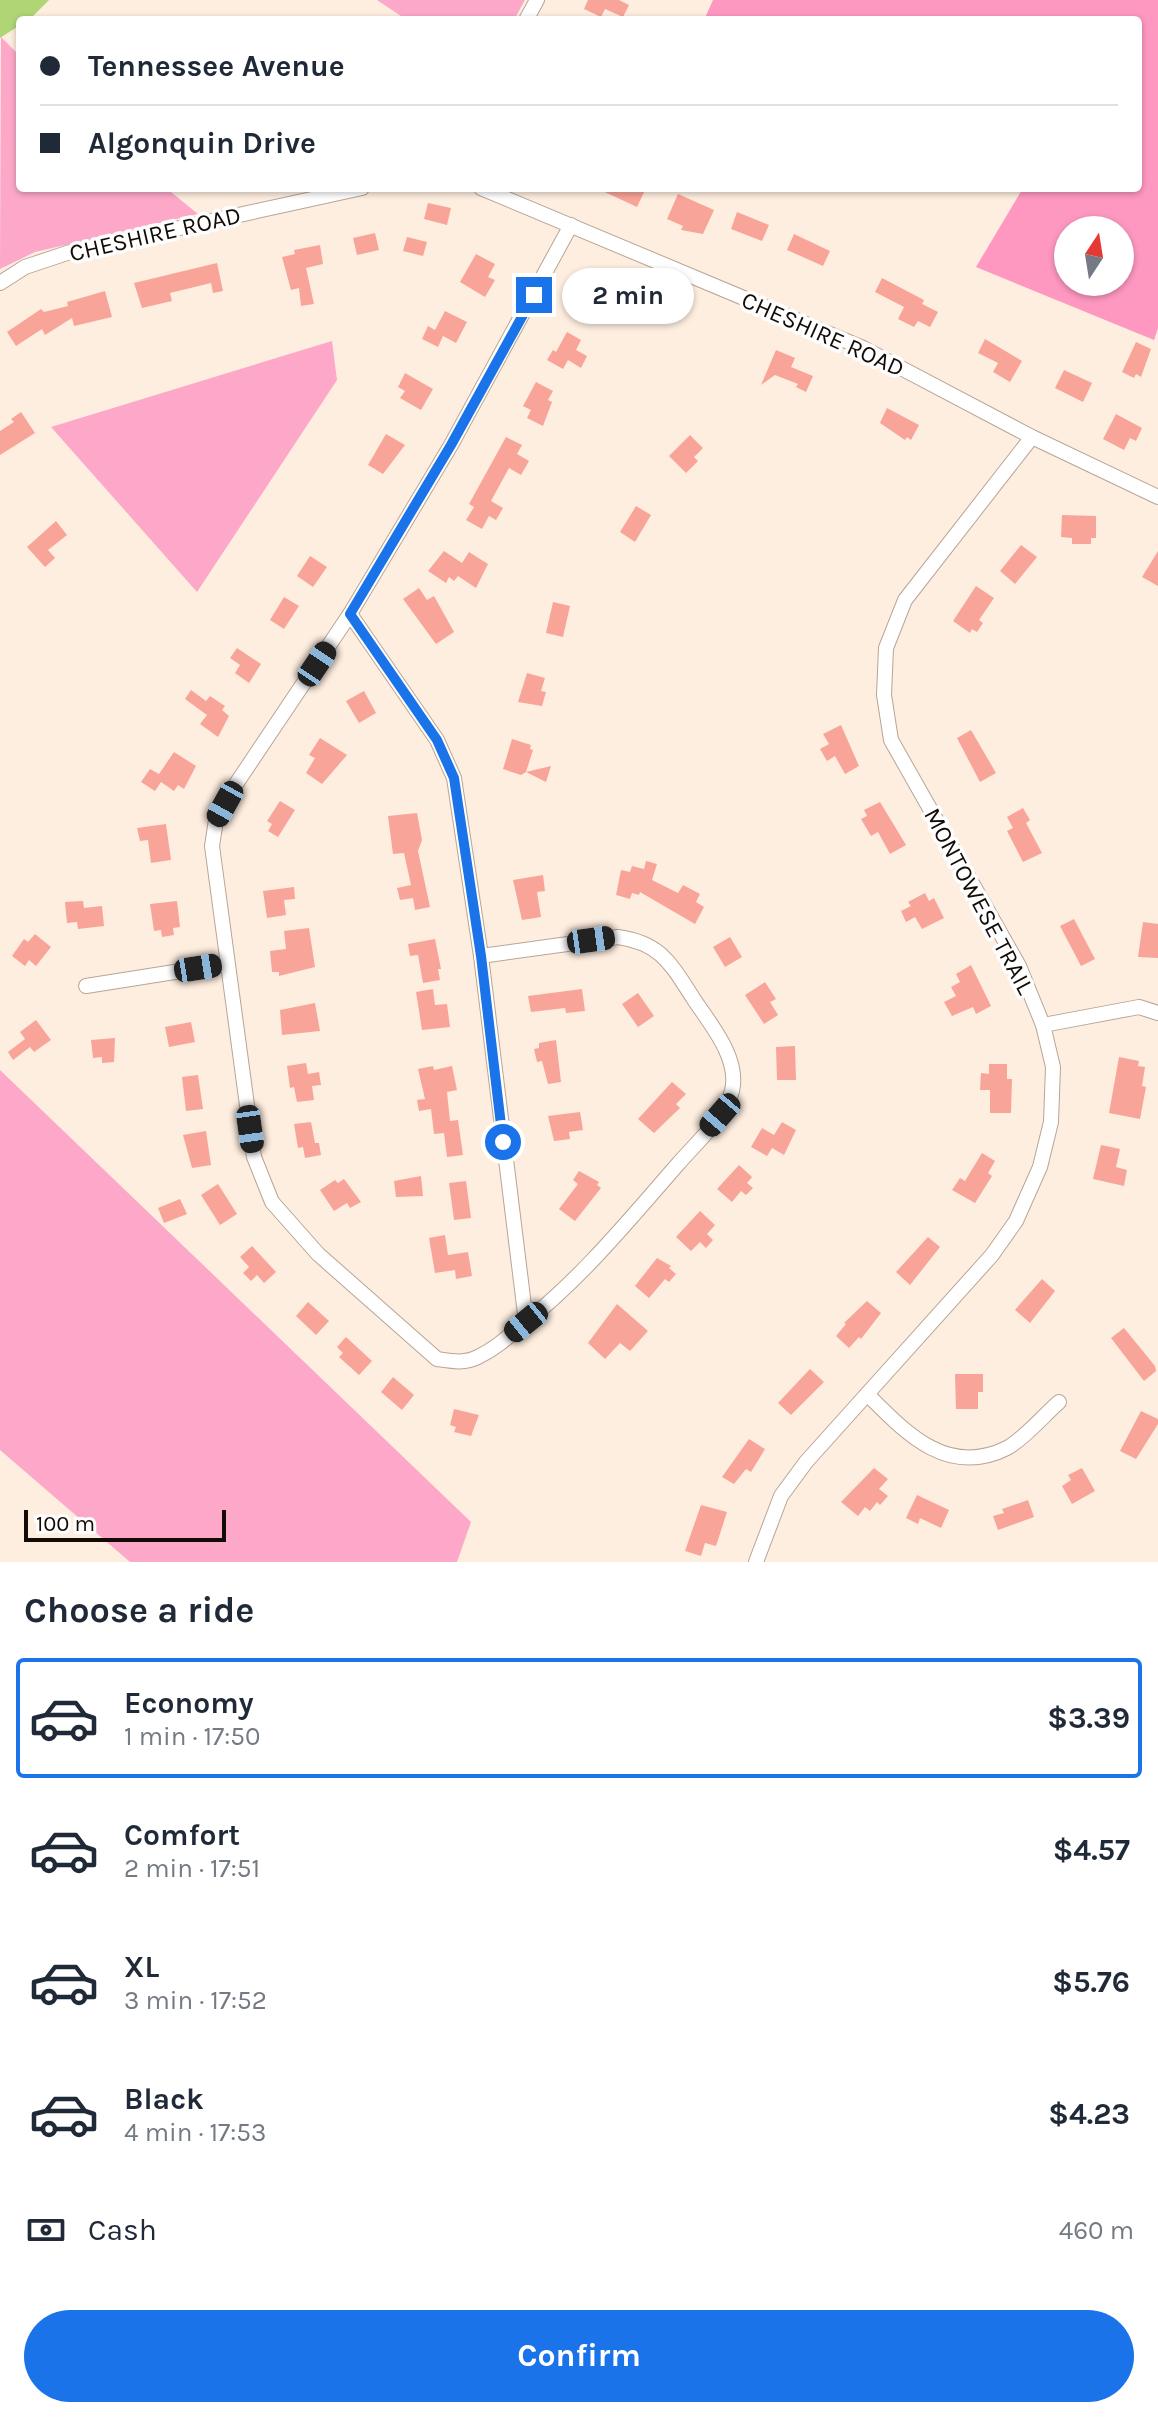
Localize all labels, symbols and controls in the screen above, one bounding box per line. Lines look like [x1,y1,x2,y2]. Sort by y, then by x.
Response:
text: Tennessee Avenue [88,48,345,84]
text: Algonquin Drive [88,125,316,161]
street label: CHESHIRE ROAD [66,201,244,267]
north arrow [1054,216,1134,296]
map controls [1054,216,1134,296]
callout: 2 min [562,267,694,323]
route end [516,277,552,313]
text: 2 min [592,280,664,311]
street label: CHESHIRE ROAD [737,286,909,382]
car [294,637,340,691]
car [203,777,247,831]
street label: MONTOWESE TRAIL [918,803,1040,1000]
car [566,925,616,955]
car [172,952,224,984]
car [695,1089,745,1141]
car [235,1104,265,1154]
route start [485,1124,521,1160]
car [500,1298,552,1346]
scale bar [24,1506,226,1542]
text: 100 m [36,1511,95,1537]
text: Choose a ride [24,1589,254,1631]
icon: car [28,1682,100,1754]
text: Economy [124,1685,254,1721]
text: $3.39 [1047,1700,1130,1736]
text: 1 min · 17:50 [124,1721,260,1752]
icon: car [28,1814,100,1886]
text: Comfort [124,1817,240,1853]
text: $4.57 [1053,1832,1130,1868]
text: 2 min · 17:51 [124,1853,260,1884]
icon: car [28,1946,100,2018]
text: XL [124,1949,159,1985]
text: $5.76 [1052,1964,1130,2000]
text: 3 min · 17:52 [124,1985,267,2016]
icon: car [28,2078,100,2150]
text: Black [124,2081,204,2117]
text: $4.23 [1048,2096,1130,2132]
text: 4 min · 17:53 [124,2117,266,2148]
icon: cash [24,2208,68,2252]
text: Cash [88,2212,157,2248]
text: 460 m [1059,2215,1134,2246]
button: Confirm [24,2310,1134,2402]

